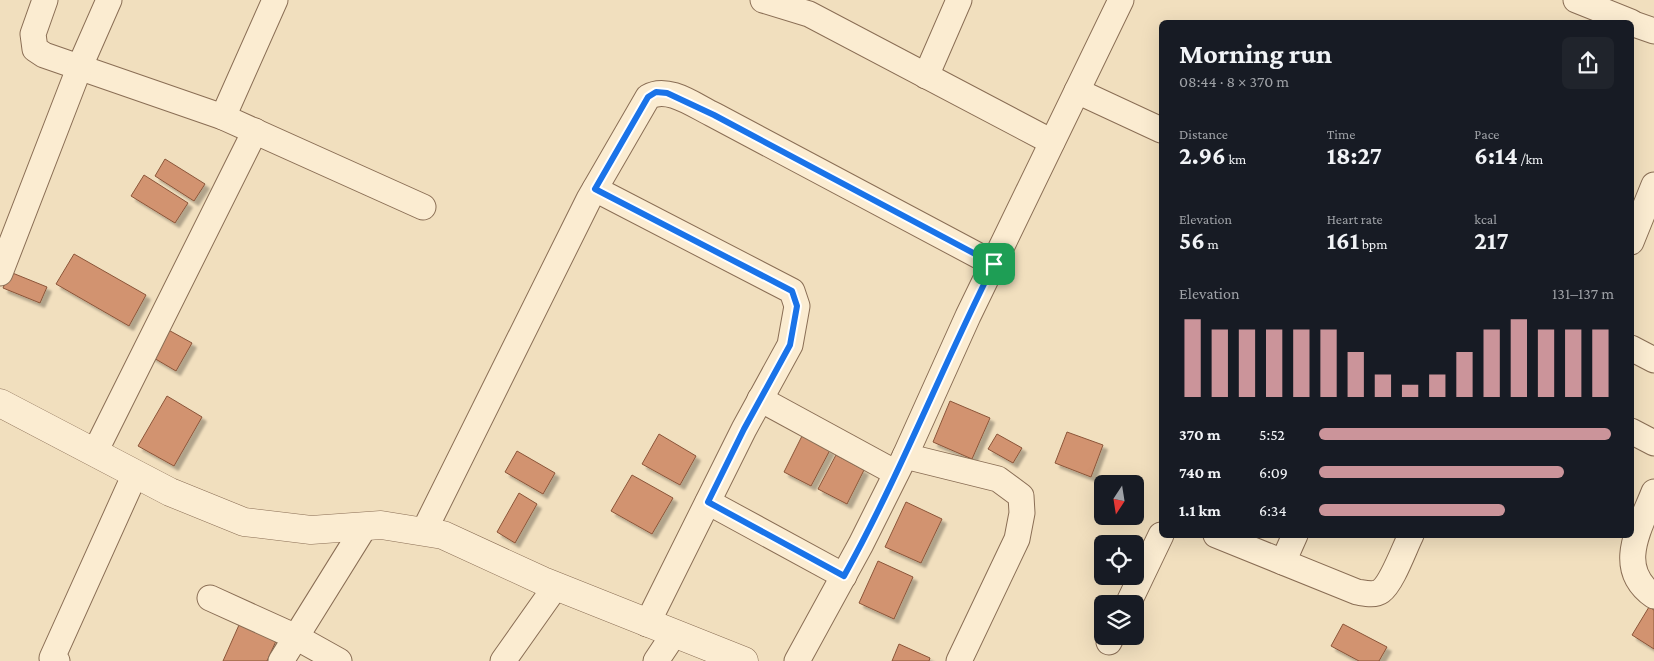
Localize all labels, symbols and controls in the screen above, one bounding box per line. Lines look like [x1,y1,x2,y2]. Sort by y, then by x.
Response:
button: share [1562,37,1614,89]
text: Morning run [1179,38,1332,69]
text: 08:44 · 8 × 370 m [1179,73,1289,90]
text: Distance [1179,126,1228,142]
text: Time [1327,126,1355,142]
text: Pace [1474,126,1500,142]
text: 2.96 [1179,142,1226,169]
text: 18:27 [1327,142,1382,169]
text: 6:14 [1474,142,1518,169]
text: km [1226,151,1246,167]
text: /km [1518,151,1543,167]
text: Elevation [1179,211,1232,227]
text: Heart rate [1327,211,1383,227]
text: kcal [1474,211,1497,227]
text: 56 [1179,227,1205,254]
text: 161 [1327,227,1359,254]
text: 217 [1474,227,1509,254]
text: m [1205,236,1219,252]
text: bpm [1359,236,1387,252]
pin [973,243,1015,285]
icon: arrive [980,250,1008,278]
text: Elevation [1179,285,1240,302]
text: 131–137 m [1552,285,1614,302]
text: 370 m [1179,426,1220,443]
text: 5:52 [1259,426,1285,443]
text: 740 m [1179,464,1221,481]
text: 6:09 [1259,464,1288,481]
north arrow [1094,475,1144,525]
map controls [1094,475,1144,645]
text: 1.1 km [1179,502,1221,519]
text: 6:34 [1259,502,1287,519]
button: locate [1094,535,1144,585]
button: layers [1094,595,1144,645]

